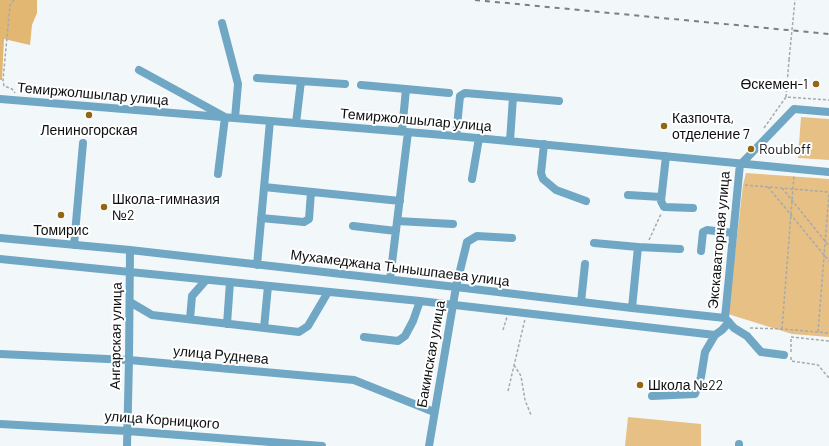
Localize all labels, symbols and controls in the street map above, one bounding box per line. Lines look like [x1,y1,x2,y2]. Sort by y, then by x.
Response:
place label: Өскемен-1 [740,76,808,92]
street label: Темиржолшылар улица [16,79,170,109]
marker: Өскемен-1 [811,79,821,89]
street label: Темиржолшылар улица [339,105,493,135]
marker: Лениногорская [84,110,94,120]
place label: Казпочта, отделение 7 [672,110,750,142]
marker: Казпочта, отделение 7 [659,121,669,131]
place label: Лениногорская [40,122,138,138]
place label: Roubloff [759,141,811,157]
marker: Roubloff [746,144,756,154]
street label: Экскаваторная улица [705,170,733,310]
place label: Школа-гимназия №2 [112,191,220,224]
marker: Школа-гимназия №2 [99,202,109,212]
marker: Томирис [56,210,66,220]
place label: Томирис [33,222,89,238]
street label: Мухамеджана Тынышпаева улица [289,246,511,290]
street label: Ангарская улица [107,282,125,390]
street label: Бакинская улица [413,299,449,409]
street label: улица Руднева [172,342,270,368]
place label: Школа №22 [648,377,723,393]
marker: Школа №22 [635,380,645,390]
street label: улица Корницкого [104,408,220,432]

